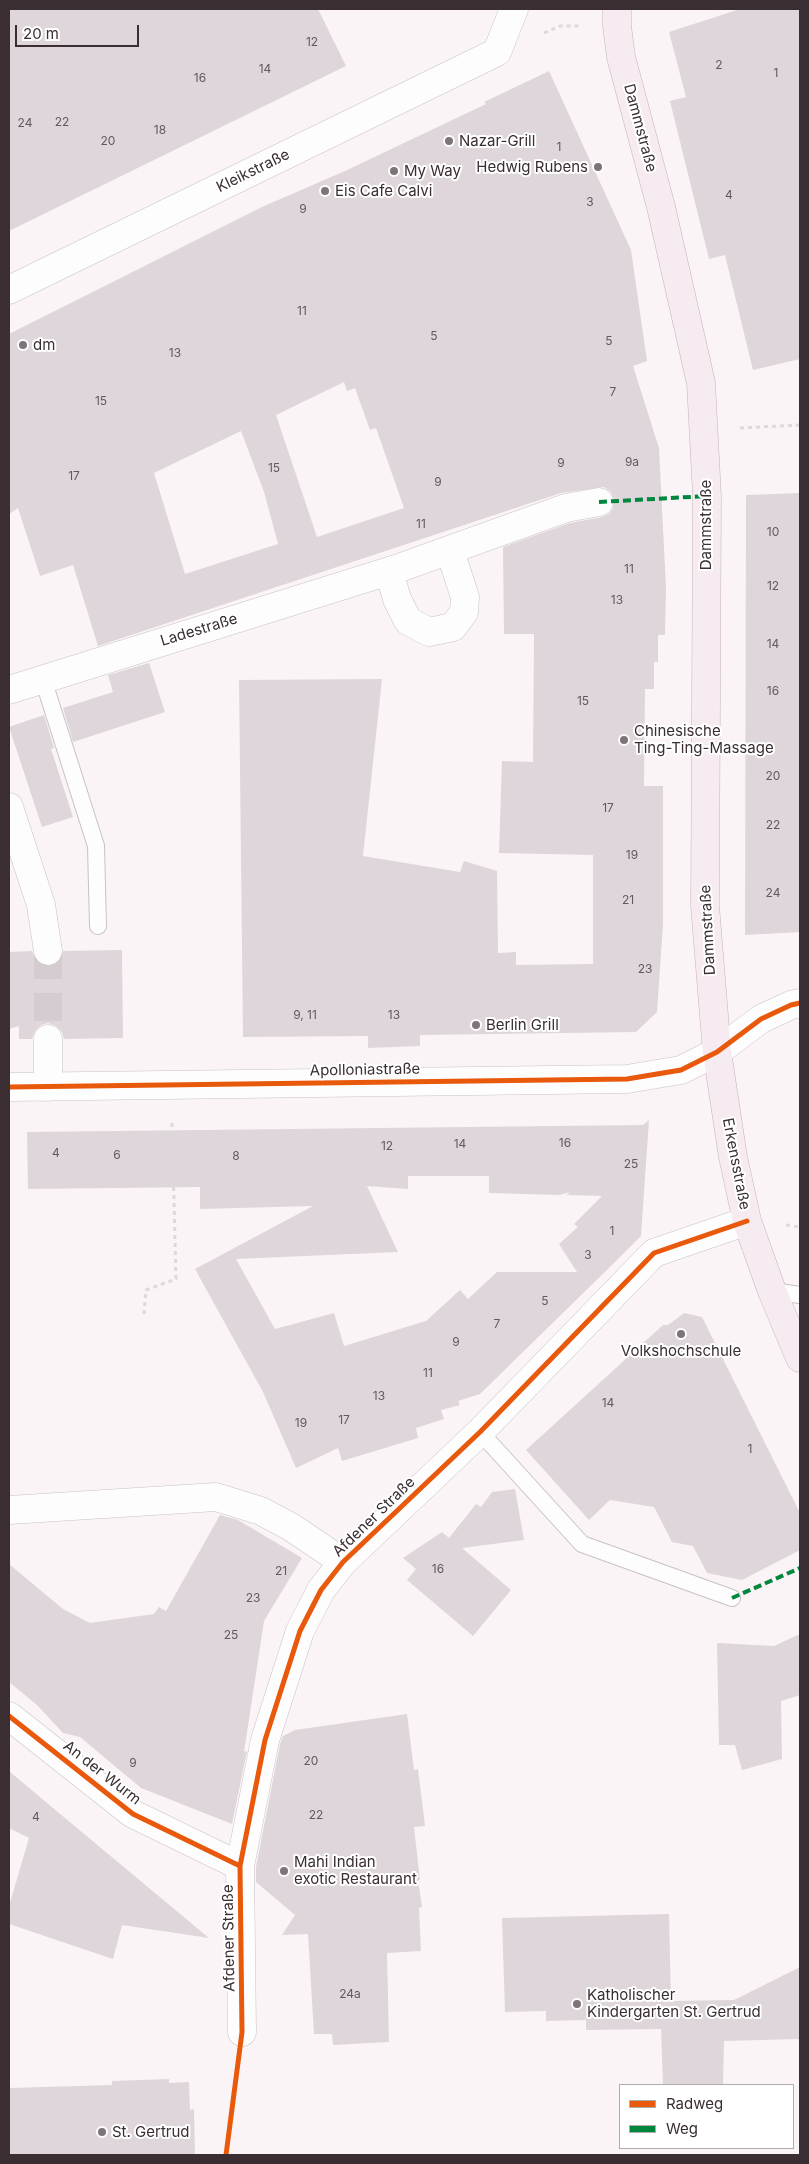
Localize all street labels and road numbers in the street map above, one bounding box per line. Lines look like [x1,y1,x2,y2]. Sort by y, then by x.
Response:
street label: Dammstraße [620,82,660,174]
street label: Kleikstraße [213,146,293,196]
street label: Dammstraße [697,480,715,570]
street label: Ladestraße [158,610,240,650]
street label: Dammstraße [697,884,719,976]
street label: Apolloniastraße [310,1060,420,1080]
street label: Erkensstraße [718,1117,754,1211]
street label: Afdener Straße [329,1473,419,1561]
street label: An der Wurm [59,1737,145,1809]
street label: Afdener Straße [219,1884,239,1992]

